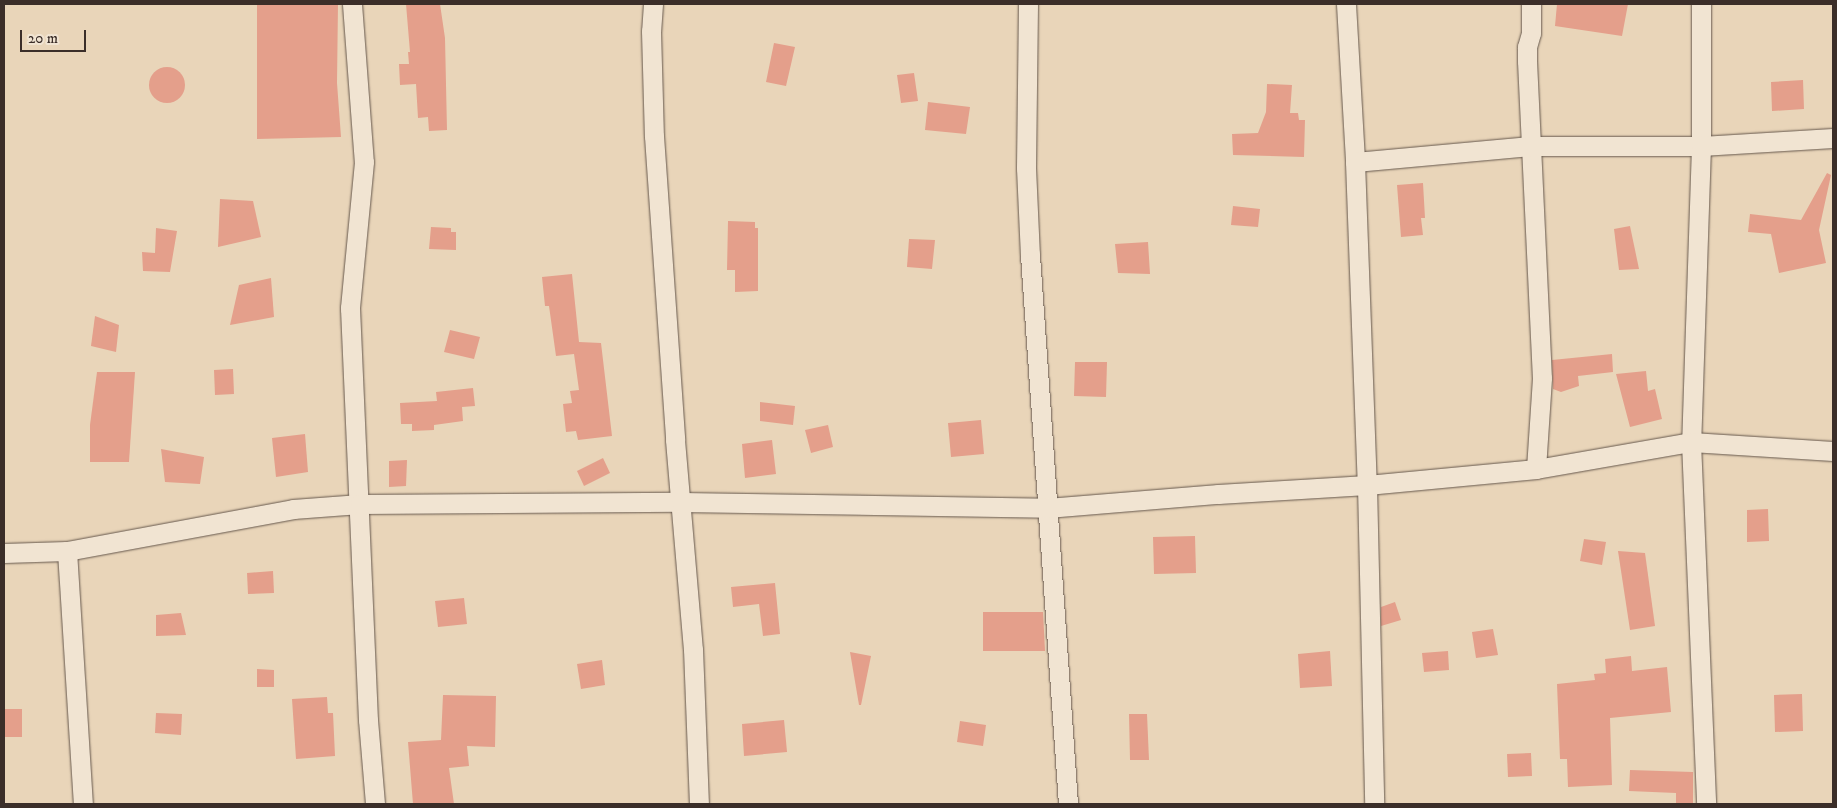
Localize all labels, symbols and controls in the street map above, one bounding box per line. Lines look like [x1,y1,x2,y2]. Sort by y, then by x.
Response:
scale bar [22,20,89,52]
text: 20 m [28,29,58,48]

